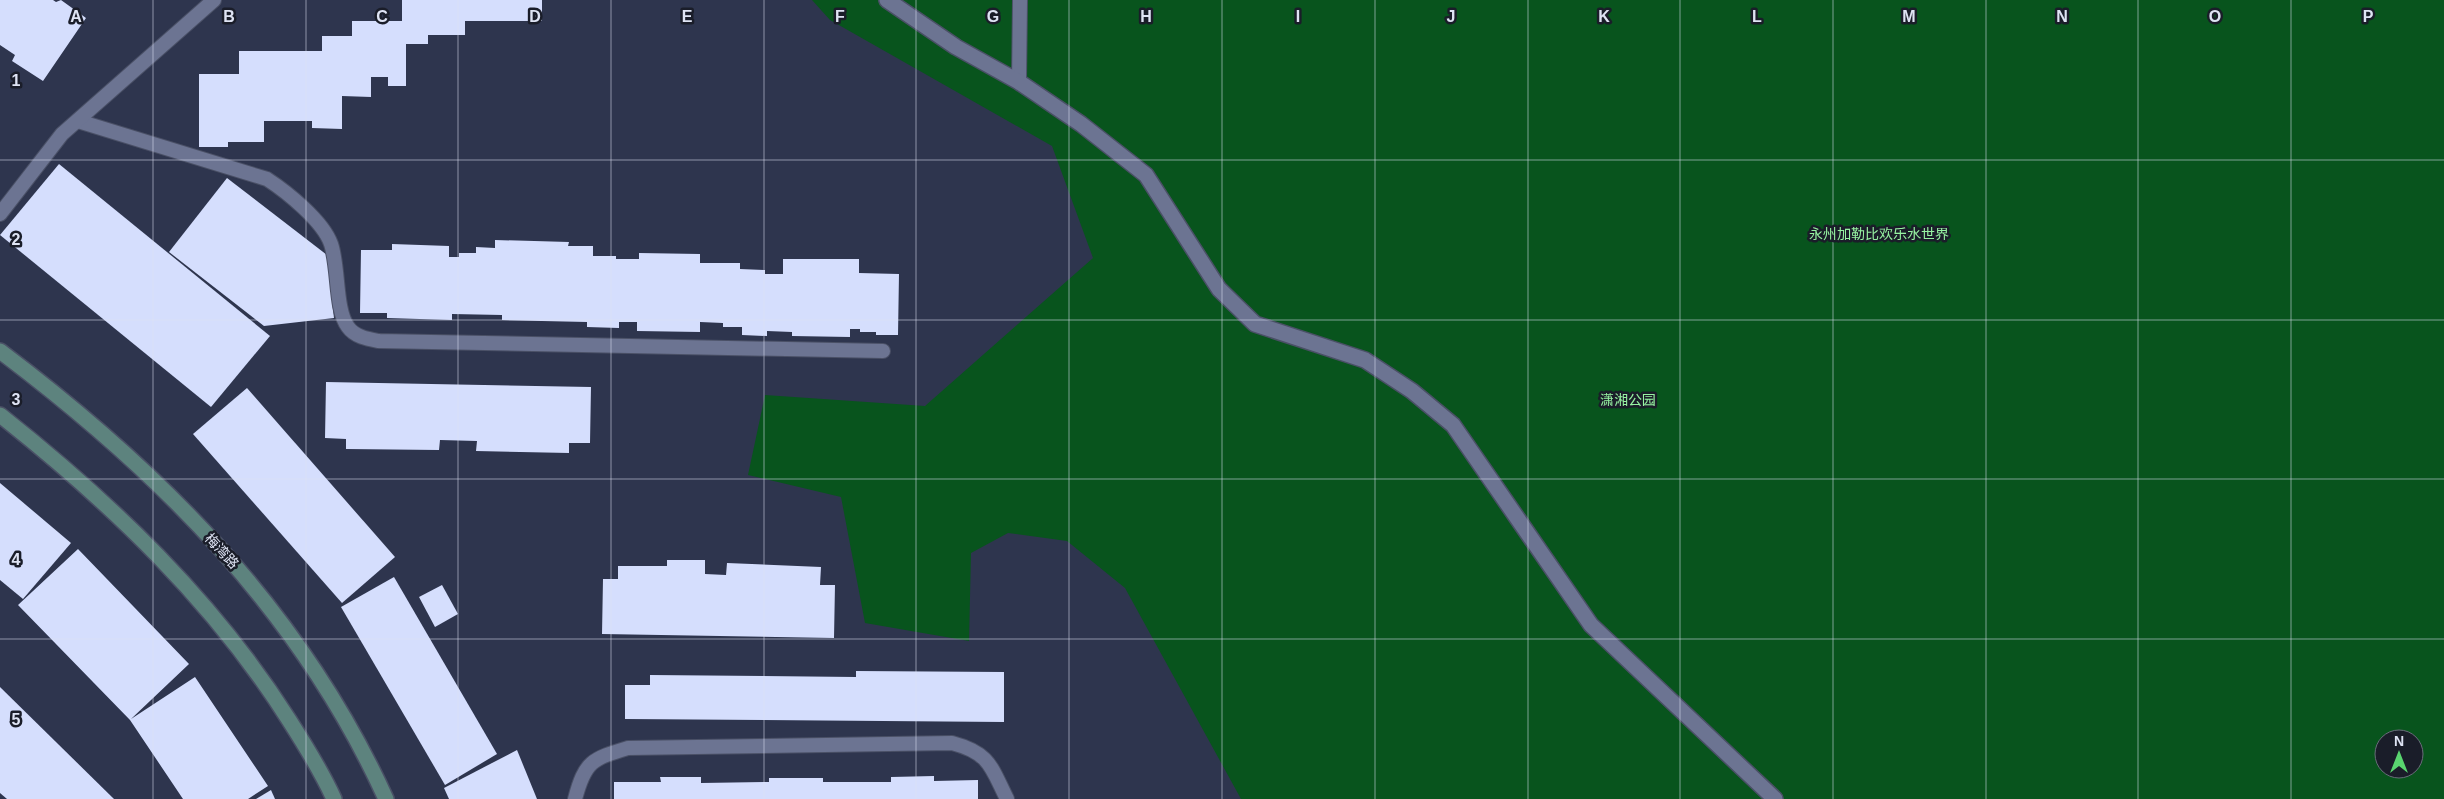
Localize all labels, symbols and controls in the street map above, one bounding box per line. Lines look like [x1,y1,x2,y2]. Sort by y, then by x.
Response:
text: A [70,8,82,25]
text: B [223,8,235,25]
text: C [376,8,388,25]
text: D [529,8,541,25]
text: E [682,8,693,25]
text: F [835,8,845,25]
text: G [987,8,999,25]
text: H [1140,8,1152,25]
text: I [1296,8,1300,25]
text: J [1447,8,1455,25]
text: K [1598,8,1610,25]
text: L [1752,8,1762,25]
text: M [1902,8,1916,25]
text: N [2056,8,2068,25]
text: O [2209,8,2221,25]
text: P [2363,8,2374,25]
text: 1 [12,72,21,89]
park label: 永州加勒比欢乐水世界 [1809,226,1949,242]
text: 2 [12,231,21,248]
text: 3 [12,391,21,408]
park label: 潇湘公园 [1600,392,1656,408]
street label: 梅湾路 [202,530,242,572]
text: 4 [12,551,21,568]
text: 5 [12,711,21,728]
north arrow [2374,729,2424,779]
text: N [2394,733,2404,749]

